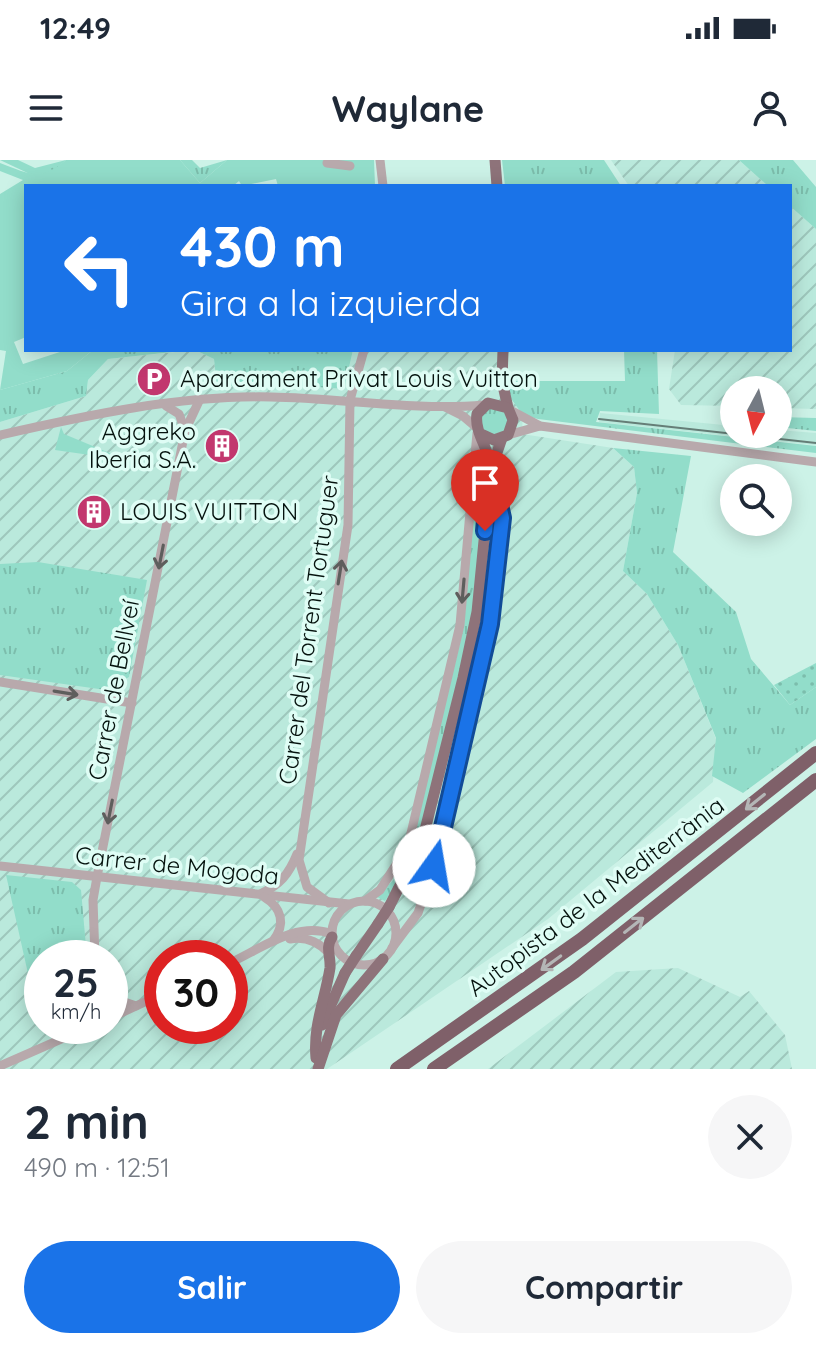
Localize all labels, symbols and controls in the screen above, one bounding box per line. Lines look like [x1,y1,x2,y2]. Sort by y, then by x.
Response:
text: 12:49 [40,9,111,47]
icon: menu [24,86,68,130]
text: Waylane [332,86,484,131]
icon: person [748,86,792,130]
text: 430 m [180,211,345,281]
icon: left [48,216,152,320]
text: Gira a la izquierda [180,280,481,325]
parking icon: Aparcament Privat Louis Vuitton [135,360,173,398]
place label: Aparcament Privat Louis Vuitton [180,363,538,393]
north arrow [720,376,792,448]
map controls [720,376,792,536]
place label: Aggreko Iberia S.A. [89,416,196,474]
building icon: Aggreko Iberia S.A. [203,427,241,465]
pin [451,449,519,531]
icon: arrive [463,461,507,505]
button: search [720,464,792,536]
street label: Carrer del Torrent Tortuguer [271,473,345,786]
building icon: LOUIS VUITTON [75,493,113,531]
place label: LOUIS VUITTON [120,496,298,526]
one-way arrow [153,544,168,569]
one-way arrow [334,560,349,585]
one-way arrow [456,577,471,604]
street label: Carrer de Bellveí [81,596,145,783]
one-way arrow [53,686,78,701]
street label: Autopista de la Mediterrània [461,790,730,1003]
one-way arrow [745,793,766,811]
one-way arrow [102,799,117,824]
position arrow [392,824,476,908]
street label: Carrer de Mogoda [74,839,280,891]
one-way arrow [623,917,644,934]
speed limit sign: 30 [144,940,248,1044]
one-way arrow [541,954,562,971]
text: 25 [53,957,99,1007]
text: km/h [51,999,101,1024]
text: 2 min [24,1091,149,1151]
button: close [708,1095,792,1179]
text: 490 m · 12:51 [24,1151,170,1184]
button: Salir [24,1241,400,1333]
button: Compartir [416,1241,792,1333]

